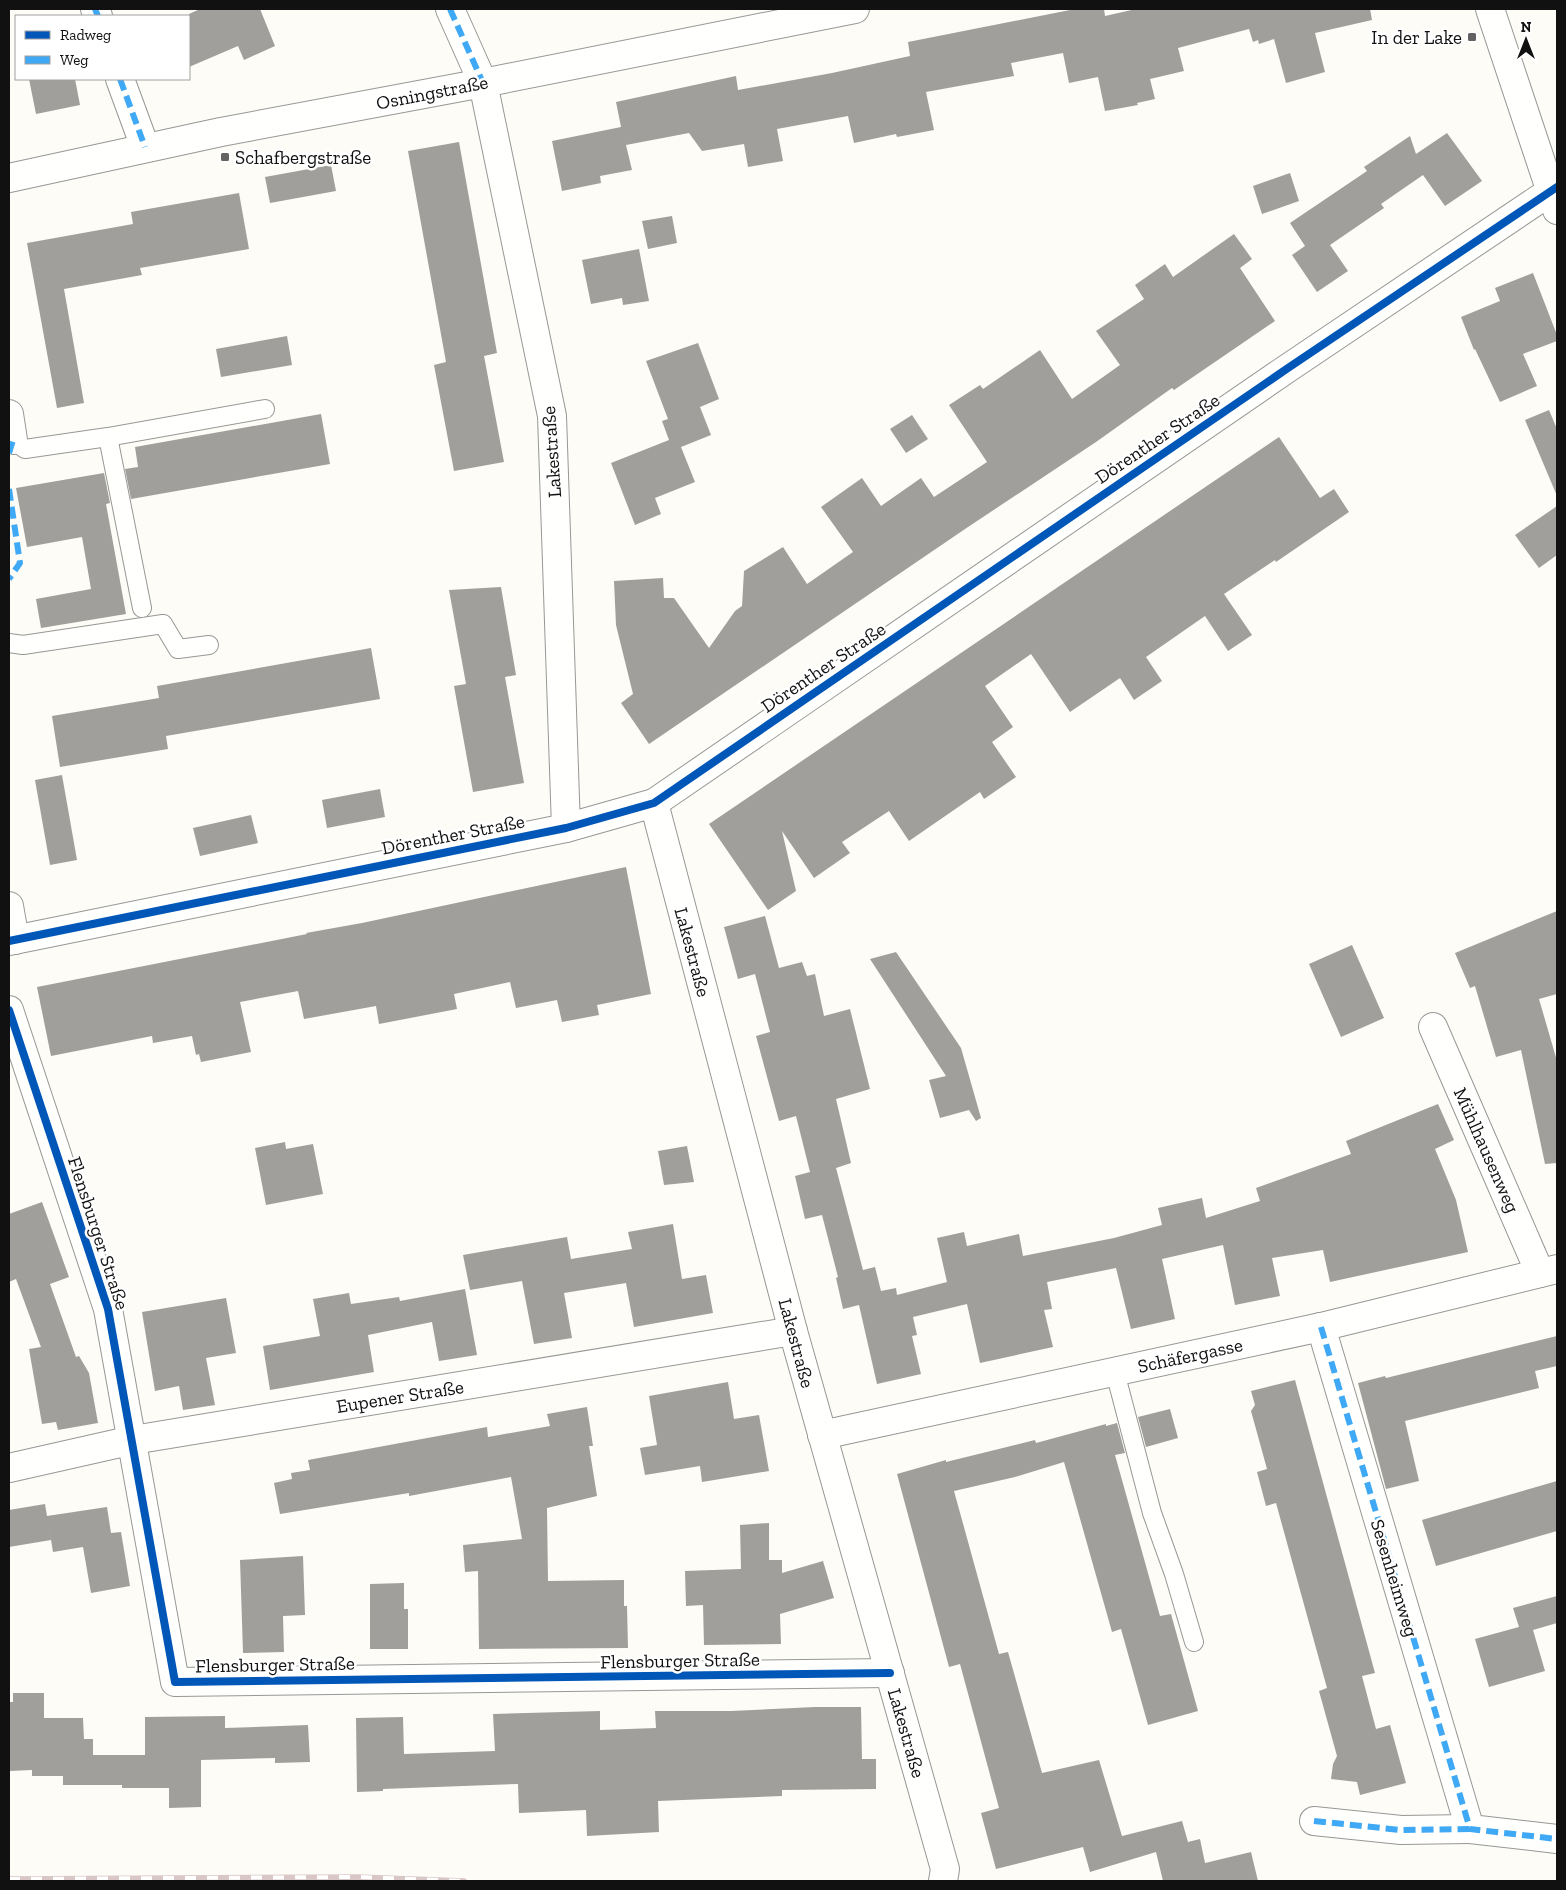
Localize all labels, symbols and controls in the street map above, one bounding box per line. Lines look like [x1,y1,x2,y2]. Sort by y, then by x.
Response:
legend [15,15,190,80]
north arrow [1501,15,1551,65]
text: N [1521,19,1532,36]
text: Radweg [60,26,111,44]
place label: In der Lake [1371,26,1462,49]
marker: In der Lake [1466,31,1478,43]
text: Weg [60,51,89,69]
street label: Osningstraße [374,70,490,115]
place label: Schafbergstraße [235,146,371,169]
marker: Schafbergstraße [219,151,231,163]
street label: Dörenther Straße [1091,388,1224,489]
street label: Lakestraße [537,405,566,499]
street label: Dörenther Straße [757,617,890,718]
street label: Dörenther Straße [380,809,527,860]
street label: Lakestraße [670,905,716,1000]
street label: Mühlhausenweg [1449,1084,1525,1217]
street label: Flensburger Straße [63,1154,134,1313]
street label: Lakestraße [774,1296,820,1391]
street label: Schäfergasse [1136,1333,1245,1378]
street label: Eupener Straße [335,1375,465,1418]
street label: Sesenheimweg [1366,1517,1423,1640]
street label: Flensburger Straße [600,1648,760,1673]
street label: Flensburger Straße [195,1652,355,1677]
street label: Lakestraße [883,1686,930,1781]

